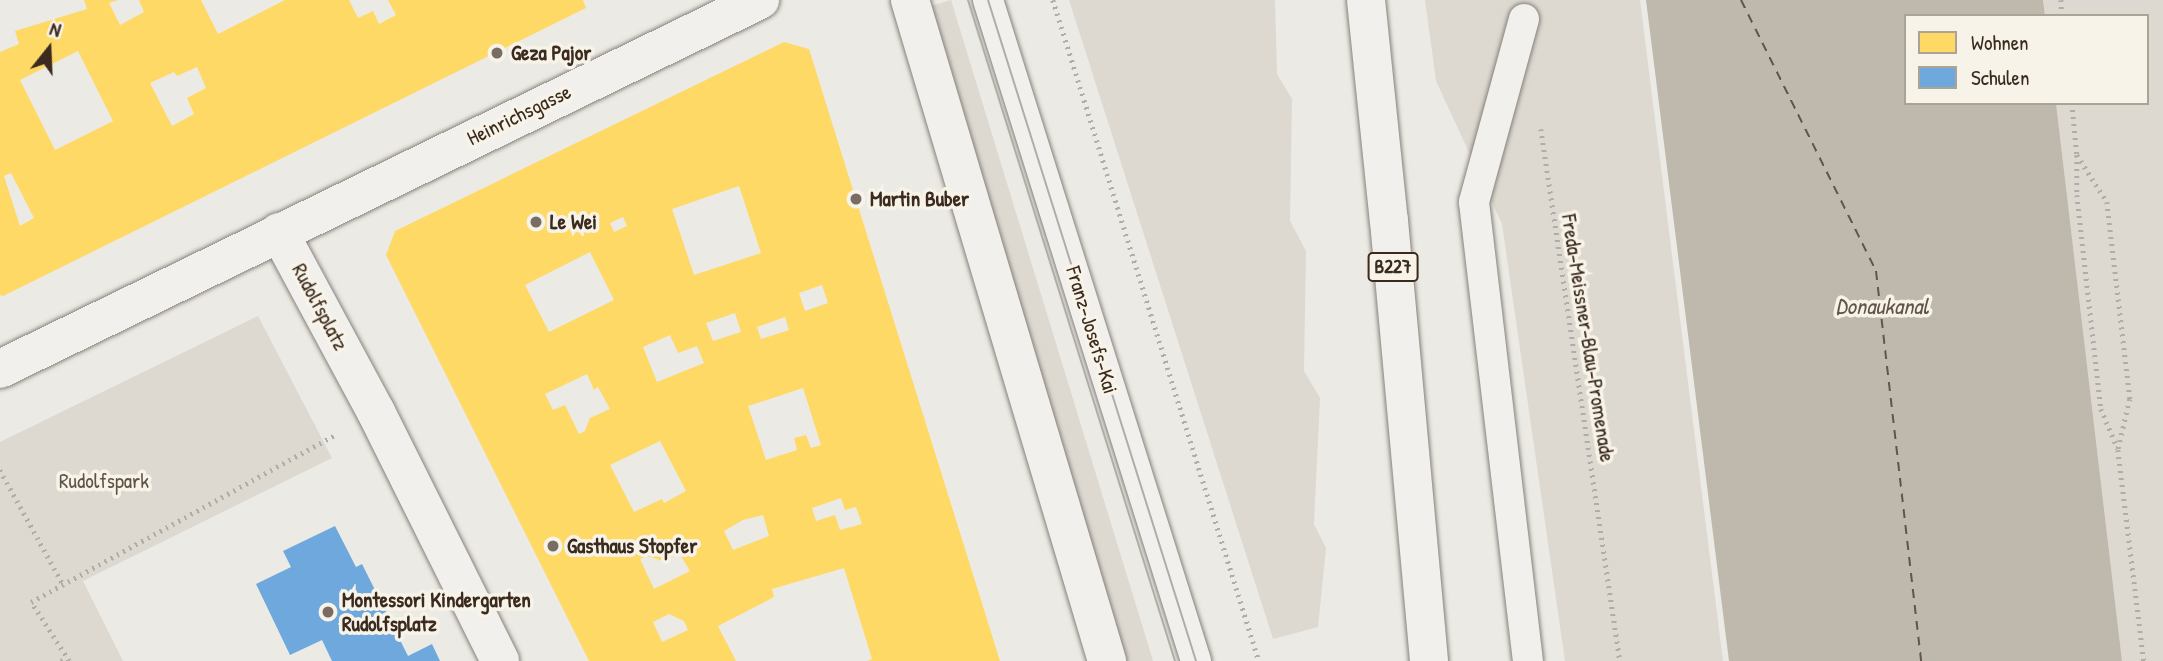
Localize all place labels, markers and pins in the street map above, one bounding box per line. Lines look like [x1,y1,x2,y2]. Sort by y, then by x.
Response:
place label: Geza Pajor [511,40,591,66]
marker: Geza Pajor [489,45,505,61]
place label: Martin Buber [870,186,969,212]
marker: Martin Buber [848,191,864,207]
place label: Le Wei [550,209,597,235]
marker: Le Wei [528,214,544,230]
place label: Gasthaus Stopfer [567,533,697,559]
marker: Gasthaus Stopfer [545,538,561,554]
place label: Montessori Kindergarten Rudolfsplatz [342,587,531,637]
marker: Montessori Kindergarten Rudolfsplatz [320,604,336,620]

